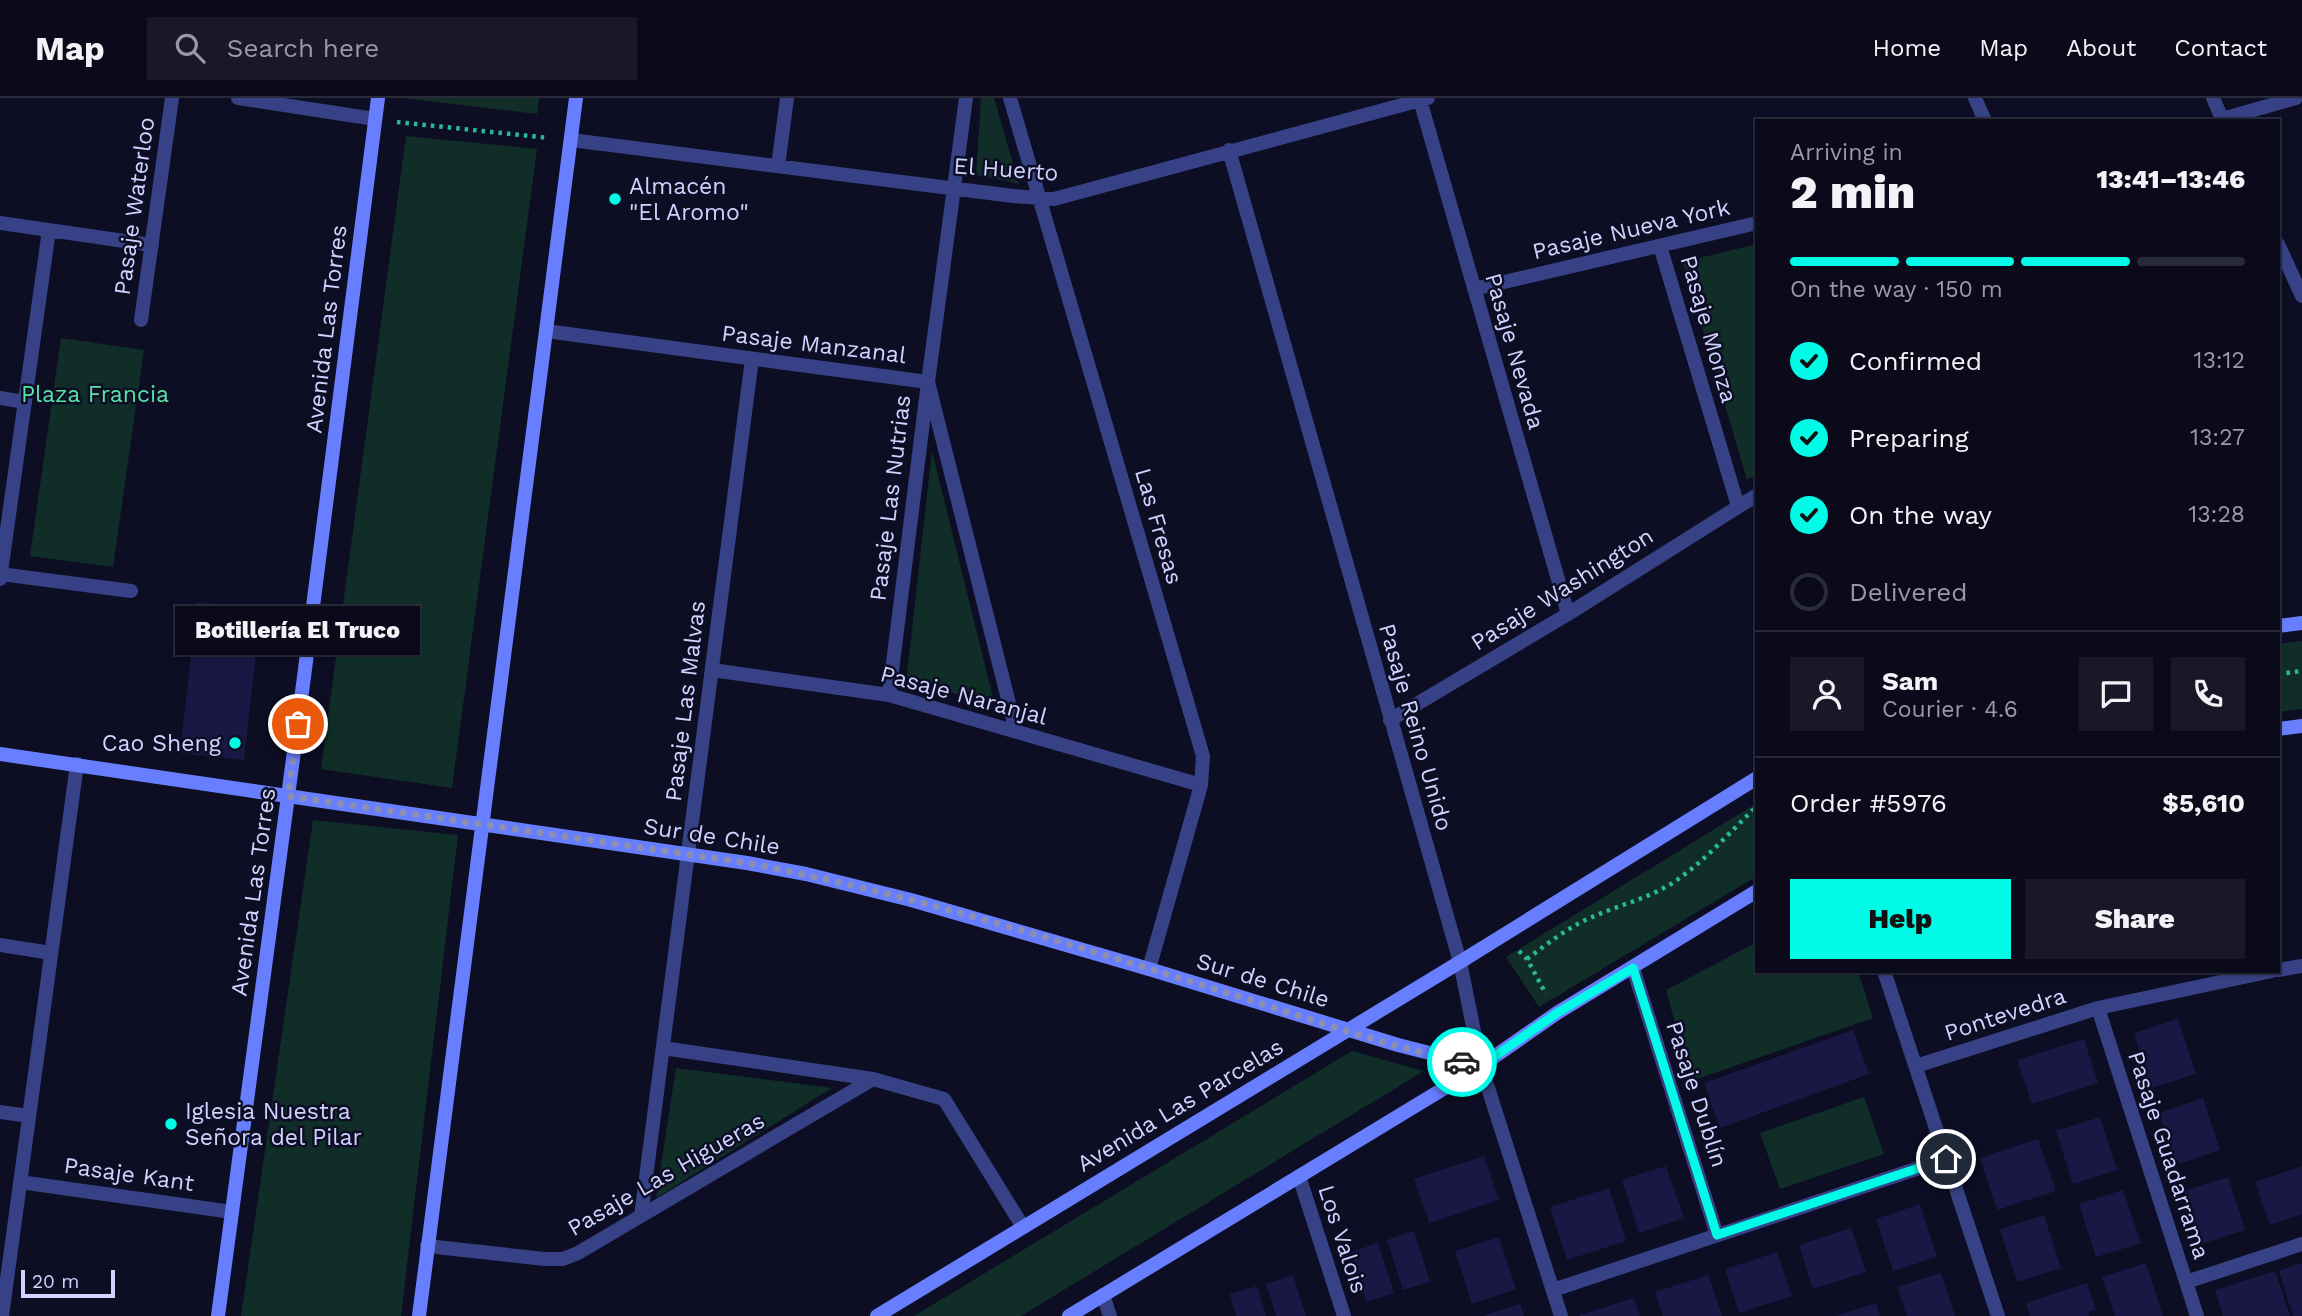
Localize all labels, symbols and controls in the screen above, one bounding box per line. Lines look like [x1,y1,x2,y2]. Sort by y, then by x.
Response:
search box [147,17,637,80]
text: Map [35,29,105,68]
icon: search [171,29,209,67]
text: Search here [227,33,379,63]
text: Home [1873,34,1941,62]
text: Map [1979,34,2028,62]
text: About [2066,34,2136,62]
text: Contact [2174,34,2267,62]
street label: Pasaje Waterloo [109,115,160,297]
text: Arriving in [1790,139,1903,166]
street label: El Huerto [953,152,1059,187]
text: 13:41–13:46 [2097,164,2245,194]
text: 2 min [1790,165,1915,219]
place label: Almacén "El Aromo" [629,173,749,226]
marker: Almacén "El Aromo" [607,191,623,207]
street label: Pasaje Nueva York [1530,194,1733,265]
street label: Avenida Las Torres [300,223,353,435]
street label: Pasaje Monza [1675,252,1742,406]
street label: Pasaje Nevada [1479,270,1550,432]
text: On the way · 150 m [1790,276,2003,303]
street label: Pasaje Manzanal [720,320,908,369]
icon: check [1790,342,1828,380]
text: Confirmed [1849,346,1982,376]
text: 13:12 [2193,347,2245,374]
park label: Plaza Francia [21,381,169,408]
street label: Pasaje Las Nutrias [864,394,917,603]
icon: check [1790,419,1828,457]
text: Preparing [1849,423,1969,453]
text: 13:27 [2190,424,2245,451]
street label: Las Fresas [1129,465,1188,587]
icon: check [1790,496,1828,534]
text: On the way [1849,500,1992,530]
text: 13:28 [2188,501,2245,528]
street label: Pasaje Washington [1466,522,1658,656]
text: Delivered [1849,577,1968,607]
street label: Pasaje Las Malvas [660,599,711,803]
callout: Botillería El Truco [176,605,420,654]
text: Botillería El Truco [195,617,400,644]
street label: Pasaje Reino Unido [1373,620,1458,834]
button: person [1790,657,1864,731]
button: chat [2079,657,2153,731]
button: phone [2171,657,2245,731]
street label: Pasaje Naranjal [877,660,1050,731]
text: Sam [1882,666,1938,696]
pin [268,694,328,754]
text: Courier · 4.6 [1882,696,2018,723]
icon: bag [279,705,317,743]
place label: Cao Sheng [102,730,222,757]
marker: Cao Sheng [227,735,243,751]
street label: Avenida Las Torres [226,786,281,998]
text: Order #5976 [1790,788,1947,818]
text: $5,610 [2162,788,2245,818]
street label: Sur de Chile [642,812,782,861]
button: Help [1790,879,2011,959]
button: Share [2025,879,2245,959]
street label: Sur de Chile [1193,947,1333,1013]
street label: Pontevedra [1941,982,2069,1047]
street label: Pasaje Dublín [1660,1018,1733,1171]
courier [1427,1027,1497,1097]
street label: Avenida Las Parcelas [1072,1033,1288,1178]
icon: car [1443,1043,1481,1081]
street label: Pasaje Guadarrama [2122,1048,2215,1263]
place label: Iglesia Nuestra Señora del Pilar [185,1098,362,1151]
street label: Pasaje Las Higueras [563,1107,770,1242]
marker: Iglesia Nuestra Señora del Pilar [163,1116,179,1132]
pin [1916,1129,1976,1189]
icon: home [1927,1140,1965,1178]
street label: Pasaje Kant [62,1152,196,1197]
street label: Los Valois [1312,1182,1373,1297]
scale bar [21,1267,116,1299]
text: 20 m [32,1270,79,1293]

